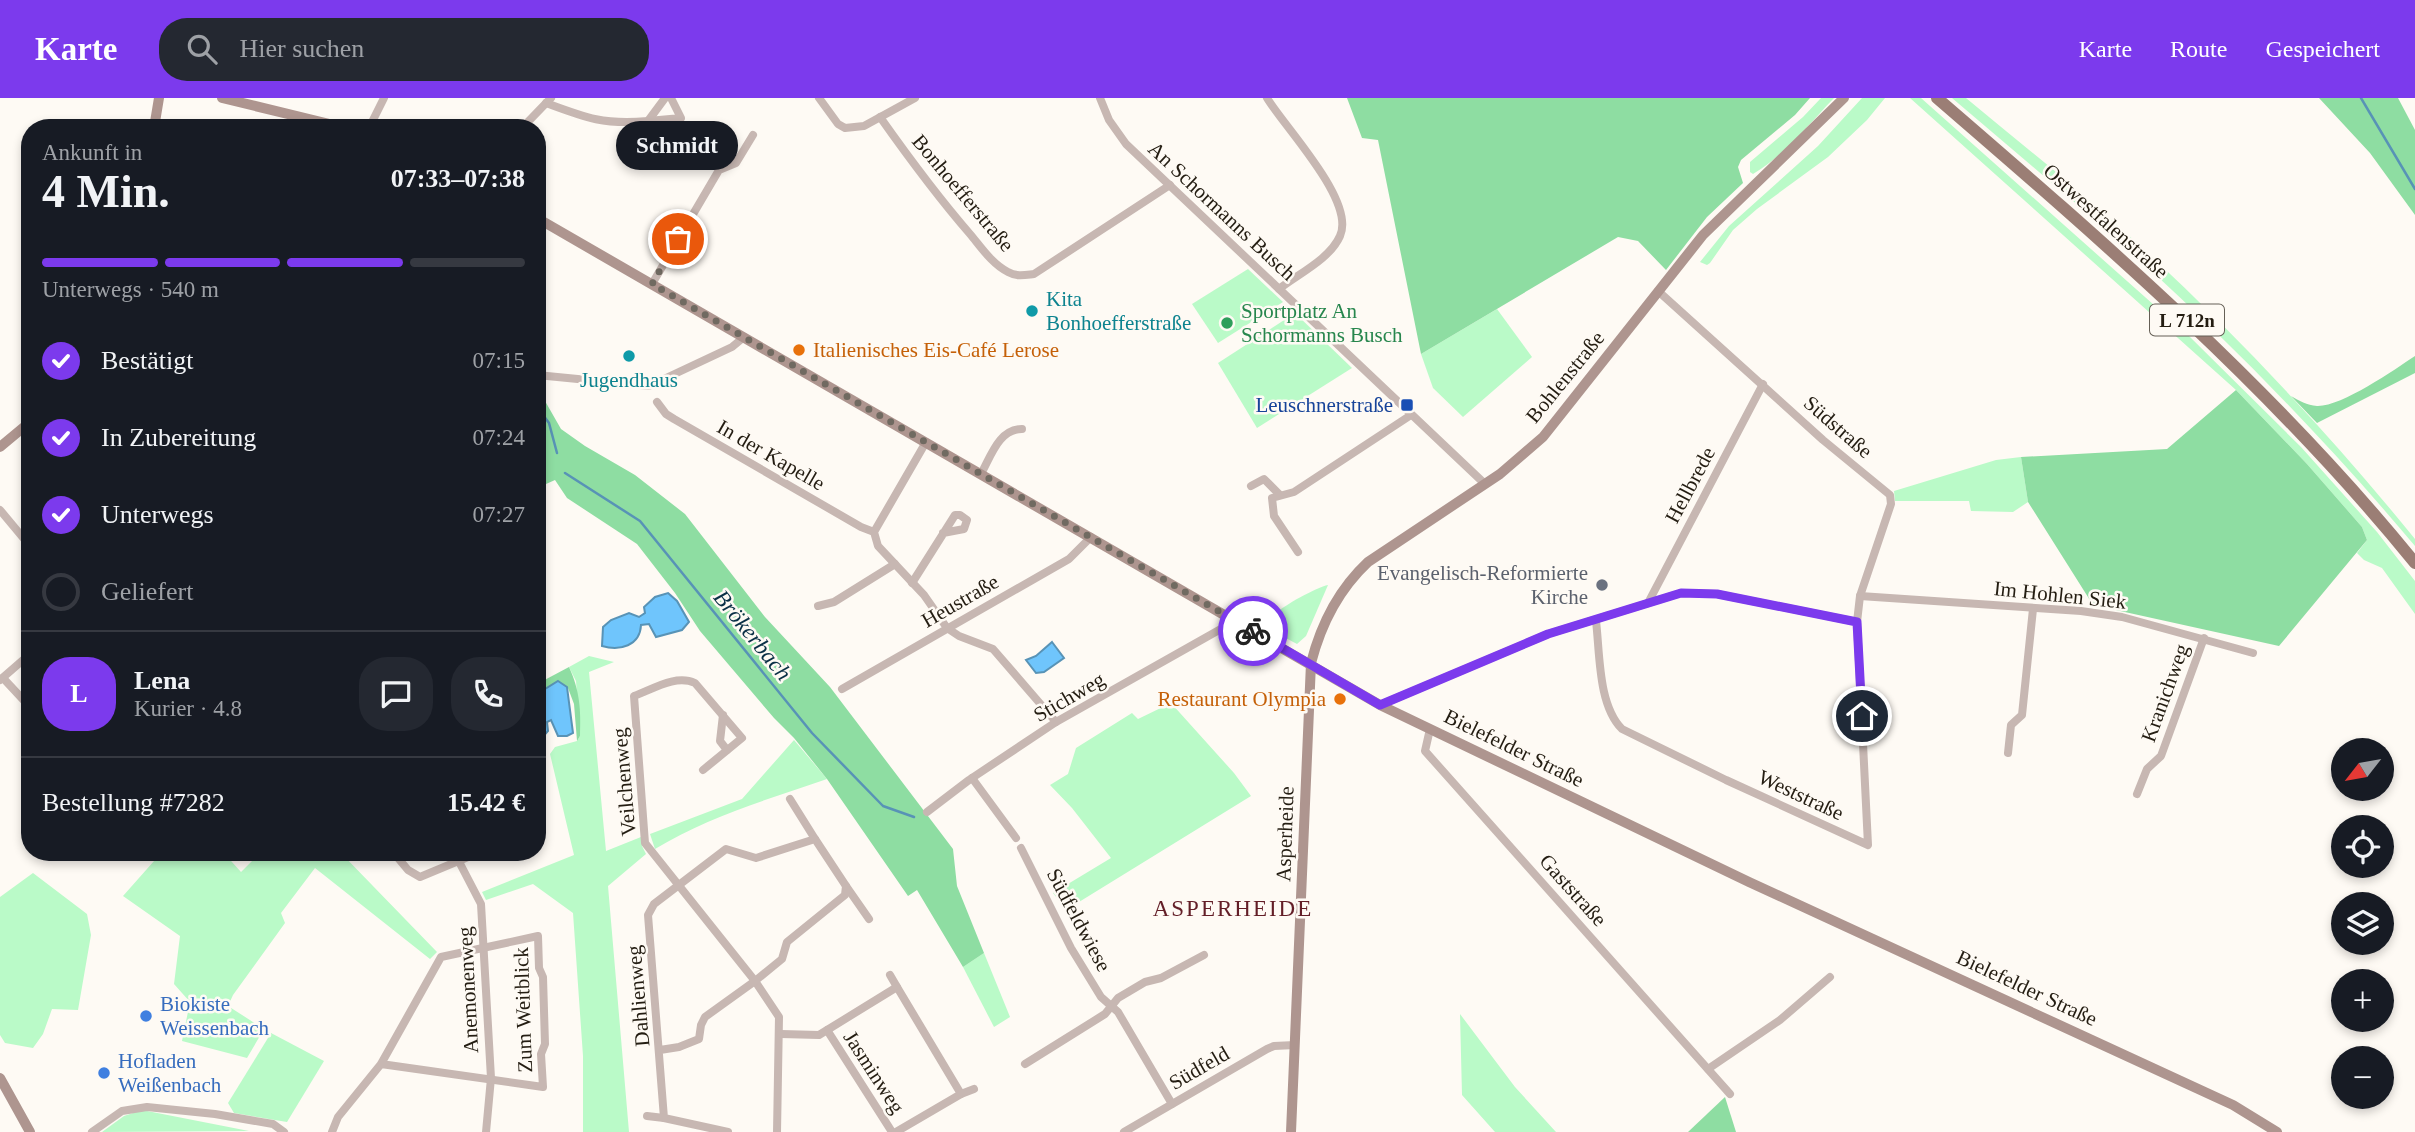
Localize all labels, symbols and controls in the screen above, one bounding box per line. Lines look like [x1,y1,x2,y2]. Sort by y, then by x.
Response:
search box [159,18,649,81]
icon: search [183,30,221,68]
text: Karte [35,31,117,67]
text: Hier suchen [239,34,364,63]
text: Karte [2079,36,2132,62]
text: Route [2170,36,2227,62]
text: Gespeichert [2265,36,2380,62]
callout: Schmidt [617,120,739,169]
street label: Bonhoefferstraße [907,130,1019,256]
text: Schmidt [636,133,718,158]
street label: An Schormanns Busch [1143,137,1301,286]
text: Ankunft in [42,140,142,165]
street label: Ostwestfalenstraße [2039,159,2173,283]
text: 07:33–07:38 [391,164,525,193]
text: 4 Min. [42,166,170,217]
pin [648,209,708,269]
icon: bag [659,220,697,258]
text: Unterwegs · 540 m [42,277,219,302]
place label: Kita Bonhoefferstraße [1046,287,1191,335]
place label: Sportplatz An Schormanns Busch [1241,299,1403,347]
marker: Kita Bonhoefferstraße [1024,303,1040,319]
road number: L 712n [2150,304,2224,336]
marker: Sportplatz An Schormanns Busch [1219,315,1235,331]
street label: Bohlenstraße [1521,326,1609,428]
place label: Italienisches Eis-Café Lerose [813,338,1059,362]
icon: check [42,342,80,380]
marker: Italienisches Eis-Café Lerose [791,342,807,358]
text: Bestätigt [101,346,193,375]
text: 07:15 [473,348,525,373]
marker: Jugendhaus [621,348,637,364]
place label: Jugendhaus [580,368,678,392]
street label: Südstraße [1799,391,1877,463]
place label: Leuschnerstraße [1255,393,1393,417]
marker: Leuschnerstraße [1399,397,1415,413]
street label: In der Kapelle [713,415,829,495]
icon: check [42,419,80,457]
text: In Zubereitung [101,423,256,452]
text: 07:24 [473,425,525,450]
street label: Hellbrede [1660,443,1720,527]
icon: check [42,496,80,534]
text: Unterwegs [101,500,214,529]
text: 07:27 [473,502,525,527]
place label: Evangelisch-Reformierte Kirche [1377,561,1588,609]
street label: Heustraße [917,569,1003,633]
street label: Im Hohlen Siek [1993,576,2128,614]
text: Geliefert [101,577,193,606]
marker: Evangelisch-Reformierte Kirche [1594,577,1610,593]
water label: Brökerbach [709,585,796,685]
courier [1218,596,1288,666]
icon: bike [1234,612,1272,650]
street label: Kranichweg [2136,640,2194,745]
button: chat [359,657,433,731]
button: phone [451,657,525,731]
text: Lena [134,666,190,695]
street label: Stichweg [1029,667,1109,727]
text: L [70,679,88,708]
pin [1832,686,1892,746]
place label: Restaurant Olympia [1157,687,1327,711]
marker: Restaurant Olympia [1332,691,1348,707]
text: Kurier · 4.8 [134,696,242,721]
icon: home [1843,697,1881,735]
street label: Bielefelder Straße [1440,704,1588,792]
street label: Veilchenweg [607,726,641,837]
north arrow [2331,738,2394,802]
map controls [2331,738,2394,1109]
street label: Weststraße [1754,765,1848,825]
street label: Asperheide [1271,786,1299,882]
text: Bestellung #7282 [42,788,225,817]
text: 15.42 € [447,788,525,817]
button: locate [2331,815,2394,878]
street label: Gaststraße [1534,849,1612,931]
street label: Südfeldwiese [1042,864,1116,976]
button: layers [2331,892,2394,955]
district label: ASPERHEIDE [1153,896,1313,921]
street label: Anemonenweg [453,925,483,1054]
street label: Dahlienweg [622,944,654,1048]
street label: Bielefelder Straße [1953,945,2101,1031]
street label: Zum Weitblick [509,946,537,1073]
button: + [2331,969,2394,1032]
place label: Biokiste Weissenbach [160,992,270,1040]
marker: Biokiste Weissenbach [138,1008,154,1024]
street label: Jasminweg [839,1026,910,1118]
street label: Südfeld [1165,1041,1234,1095]
button: − [2331,1046,2394,1109]
place label: Hofladen Weißenbach [118,1049,222,1097]
marker: Hofladen Weißenbach [96,1065,112,1081]

